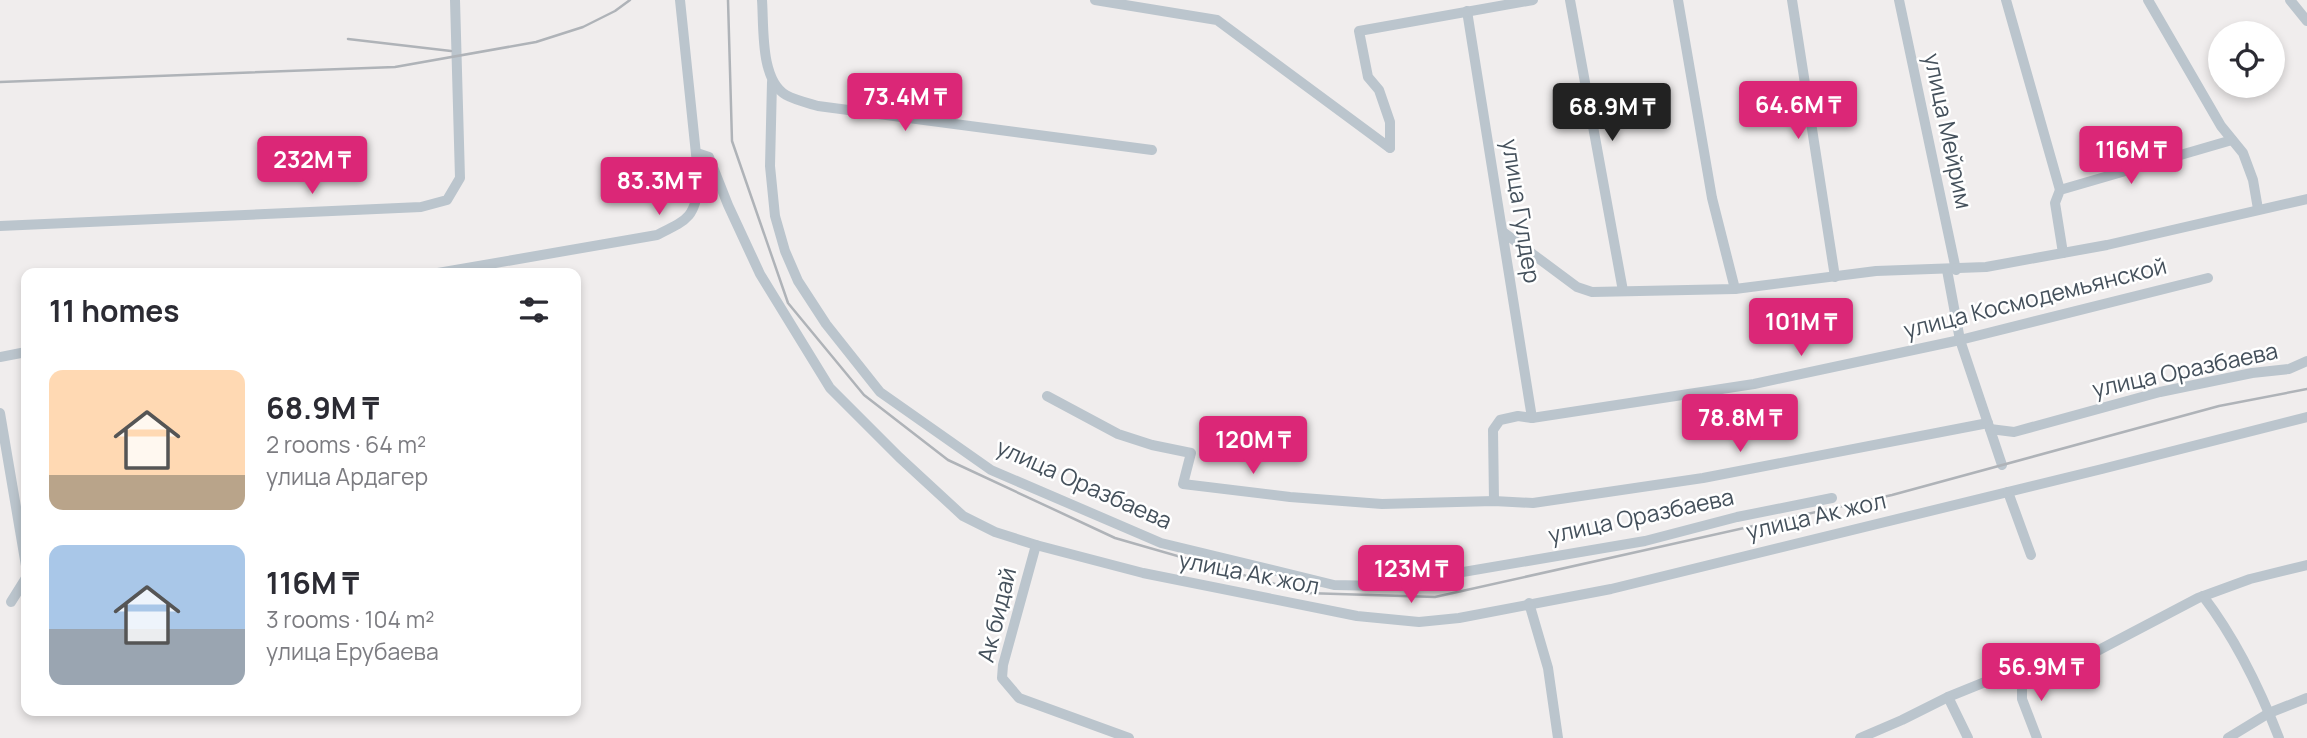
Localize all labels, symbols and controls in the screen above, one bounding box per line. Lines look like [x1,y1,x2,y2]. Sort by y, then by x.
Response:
map controls [2208,21,2285,98]
button: locate [2208,21,2285,98]
street label: улица Мейрим [1917,50,1981,211]
pin: 73.4M ₸ [840,74,970,133]
text: 73.4M ₸ [863,80,947,112]
pin: 64.6M ₸ [1733,82,1863,141]
pin: 68.9M ₸ [1547,83,1677,143]
text: 64.6M ₸ [1755,88,1841,120]
text: 68.9M ₸ [1569,90,1655,122]
pin: 116M ₸ [2074,127,2188,186]
text: 116M ₸ [2095,133,2167,165]
pin: 232M ₸ [255,136,369,196]
street label: улица Гулдер [1495,136,1549,285]
text: 232M ₸ [273,143,351,175]
pin: 83.3M ₸ [594,158,724,217]
text: 83.3M ₸ [617,164,701,196]
street label: улица Космодемьянской [1900,249,2170,345]
text: 11 homes [49,290,180,331]
icon: filters [515,291,553,329]
pin: 101M ₸ [1744,298,1858,358]
text: 101M ₸ [1765,305,1837,337]
street label: улица Оразбаева [2089,334,2281,404]
text: 68.9M ₸ [266,387,379,428]
pin: 78.8M ₸ [1675,394,1805,454]
icon: home [105,398,189,482]
text: 78.8M ₸ [1698,401,1782,433]
pin: 120M ₸ [1196,416,1310,476]
text: 120M ₸ [1215,423,1291,455]
text: 2 rooms · 64 m² [266,428,426,460]
street label: улица Оразбаева [992,430,1177,536]
text: улица Ардагер [266,460,428,492]
street label: улица Оразбаева [1545,480,1737,550]
street label: улица Ак жол [1743,483,1889,547]
street label: улица Ак жол [1176,543,1322,601]
pin: 123M ₸ [1354,546,1468,605]
text: 123M ₸ [1374,552,1448,584]
text: 116M ₸ [266,562,359,603]
street label: Ак бидай [969,564,1023,666]
icon: home [105,573,189,657]
text: 3 rooms · 104 m² [266,603,434,635]
text: улица Ерубаева [266,635,439,667]
pin: 56.9M ₸ [1976,644,2106,703]
text: 56.9M ₸ [1998,650,2084,682]

